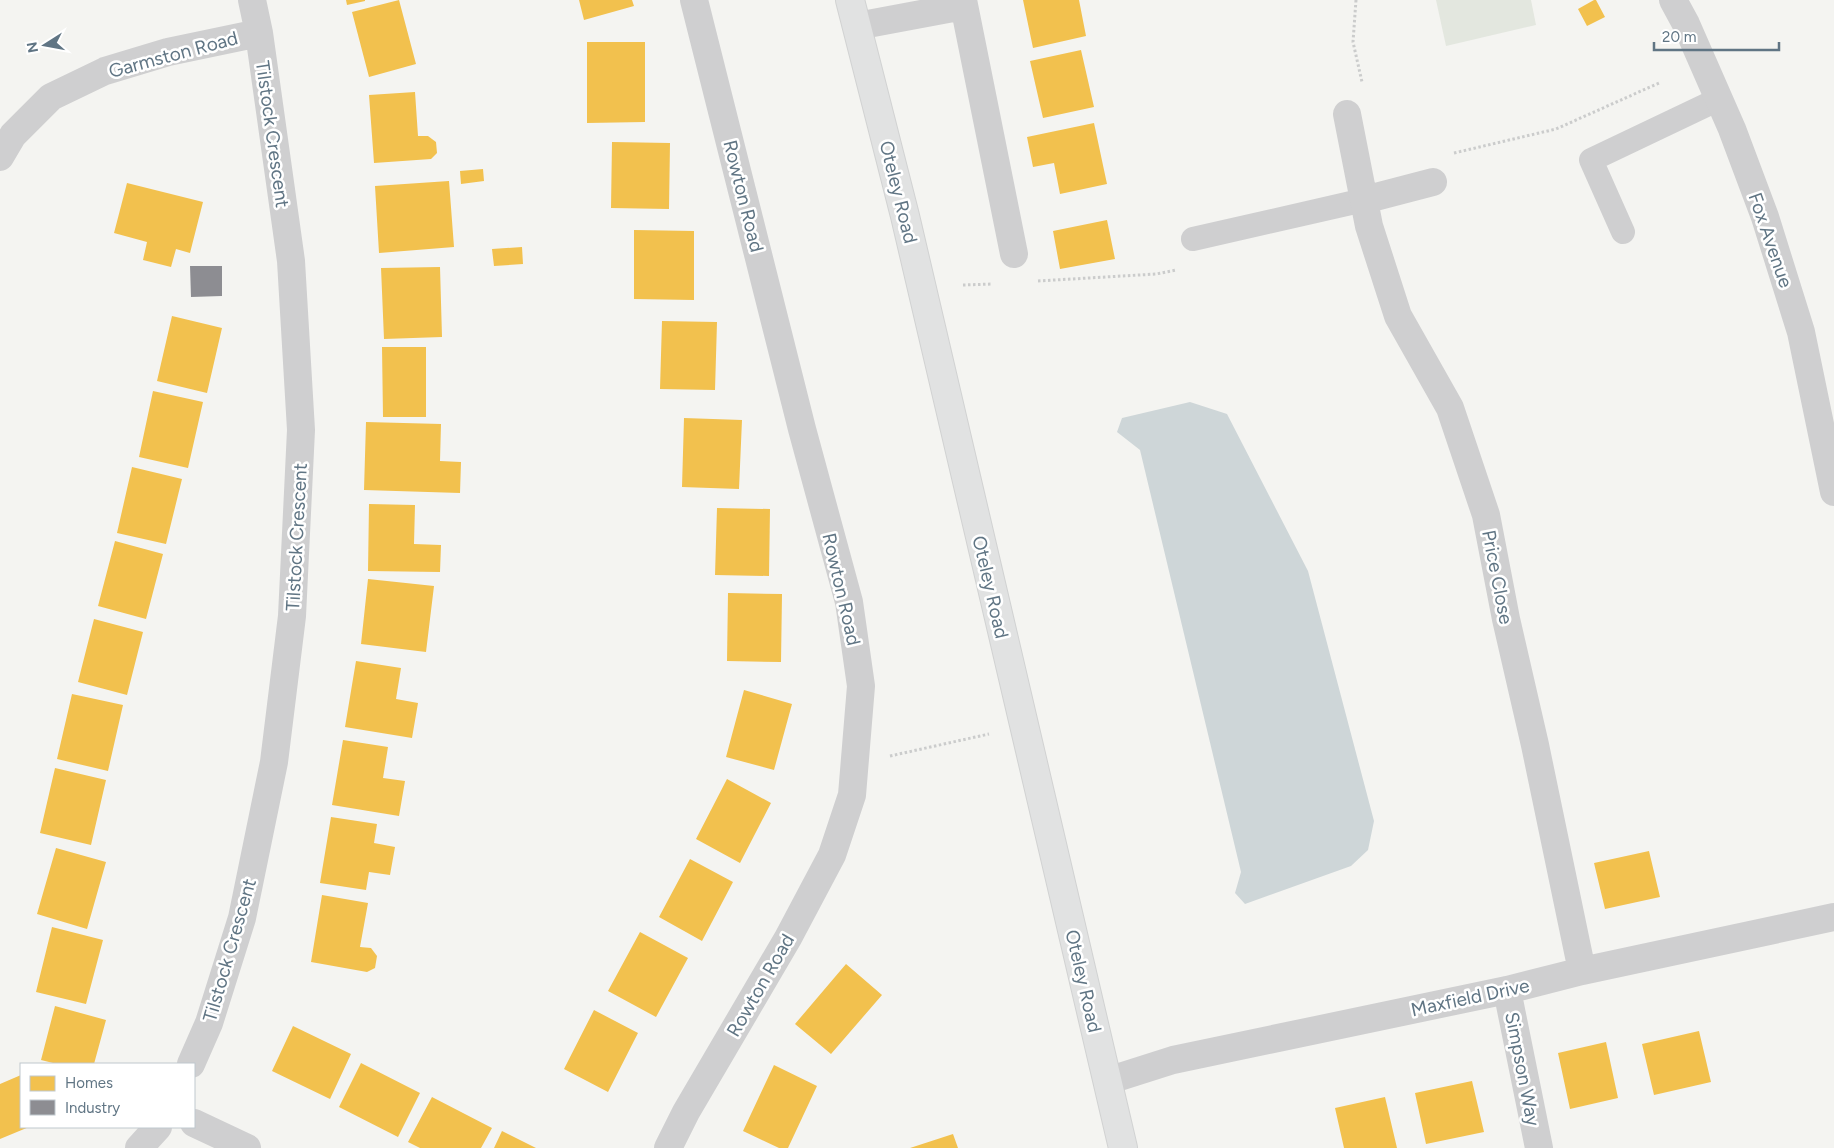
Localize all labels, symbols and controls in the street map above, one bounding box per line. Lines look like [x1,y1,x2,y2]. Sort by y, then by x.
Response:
north arrow [20,20,70,70]
scale bar [1654,20,1779,52]
street label: Garmston Road [106,26,240,83]
text: 20 m [1662,28,1696,46]
text: N [23,40,42,54]
street label: Tilstock Crescent [251,59,294,209]
street label: Rowton Road [718,138,769,255]
street label: Oteley Road [875,138,922,246]
street label: Fox Avenue [1744,190,1798,291]
street label: Tilstock Crescent [281,462,312,612]
street label: Price Close [1477,528,1518,626]
street label: Rowton Road [817,531,866,648]
street label: Oteley Road [967,533,1014,641]
street label: Tilstock Crescent [198,876,261,1024]
street label: Oteley Road [1060,927,1107,1035]
street label: Rowton Road [722,930,799,1041]
street label: Maxfield Drive [1409,974,1531,1021]
street label: Simpson Way [1500,1010,1545,1128]
legend [20,1063,195,1128]
text: Homes [65,1074,113,1092]
text: Industry [65,1099,120,1117]

